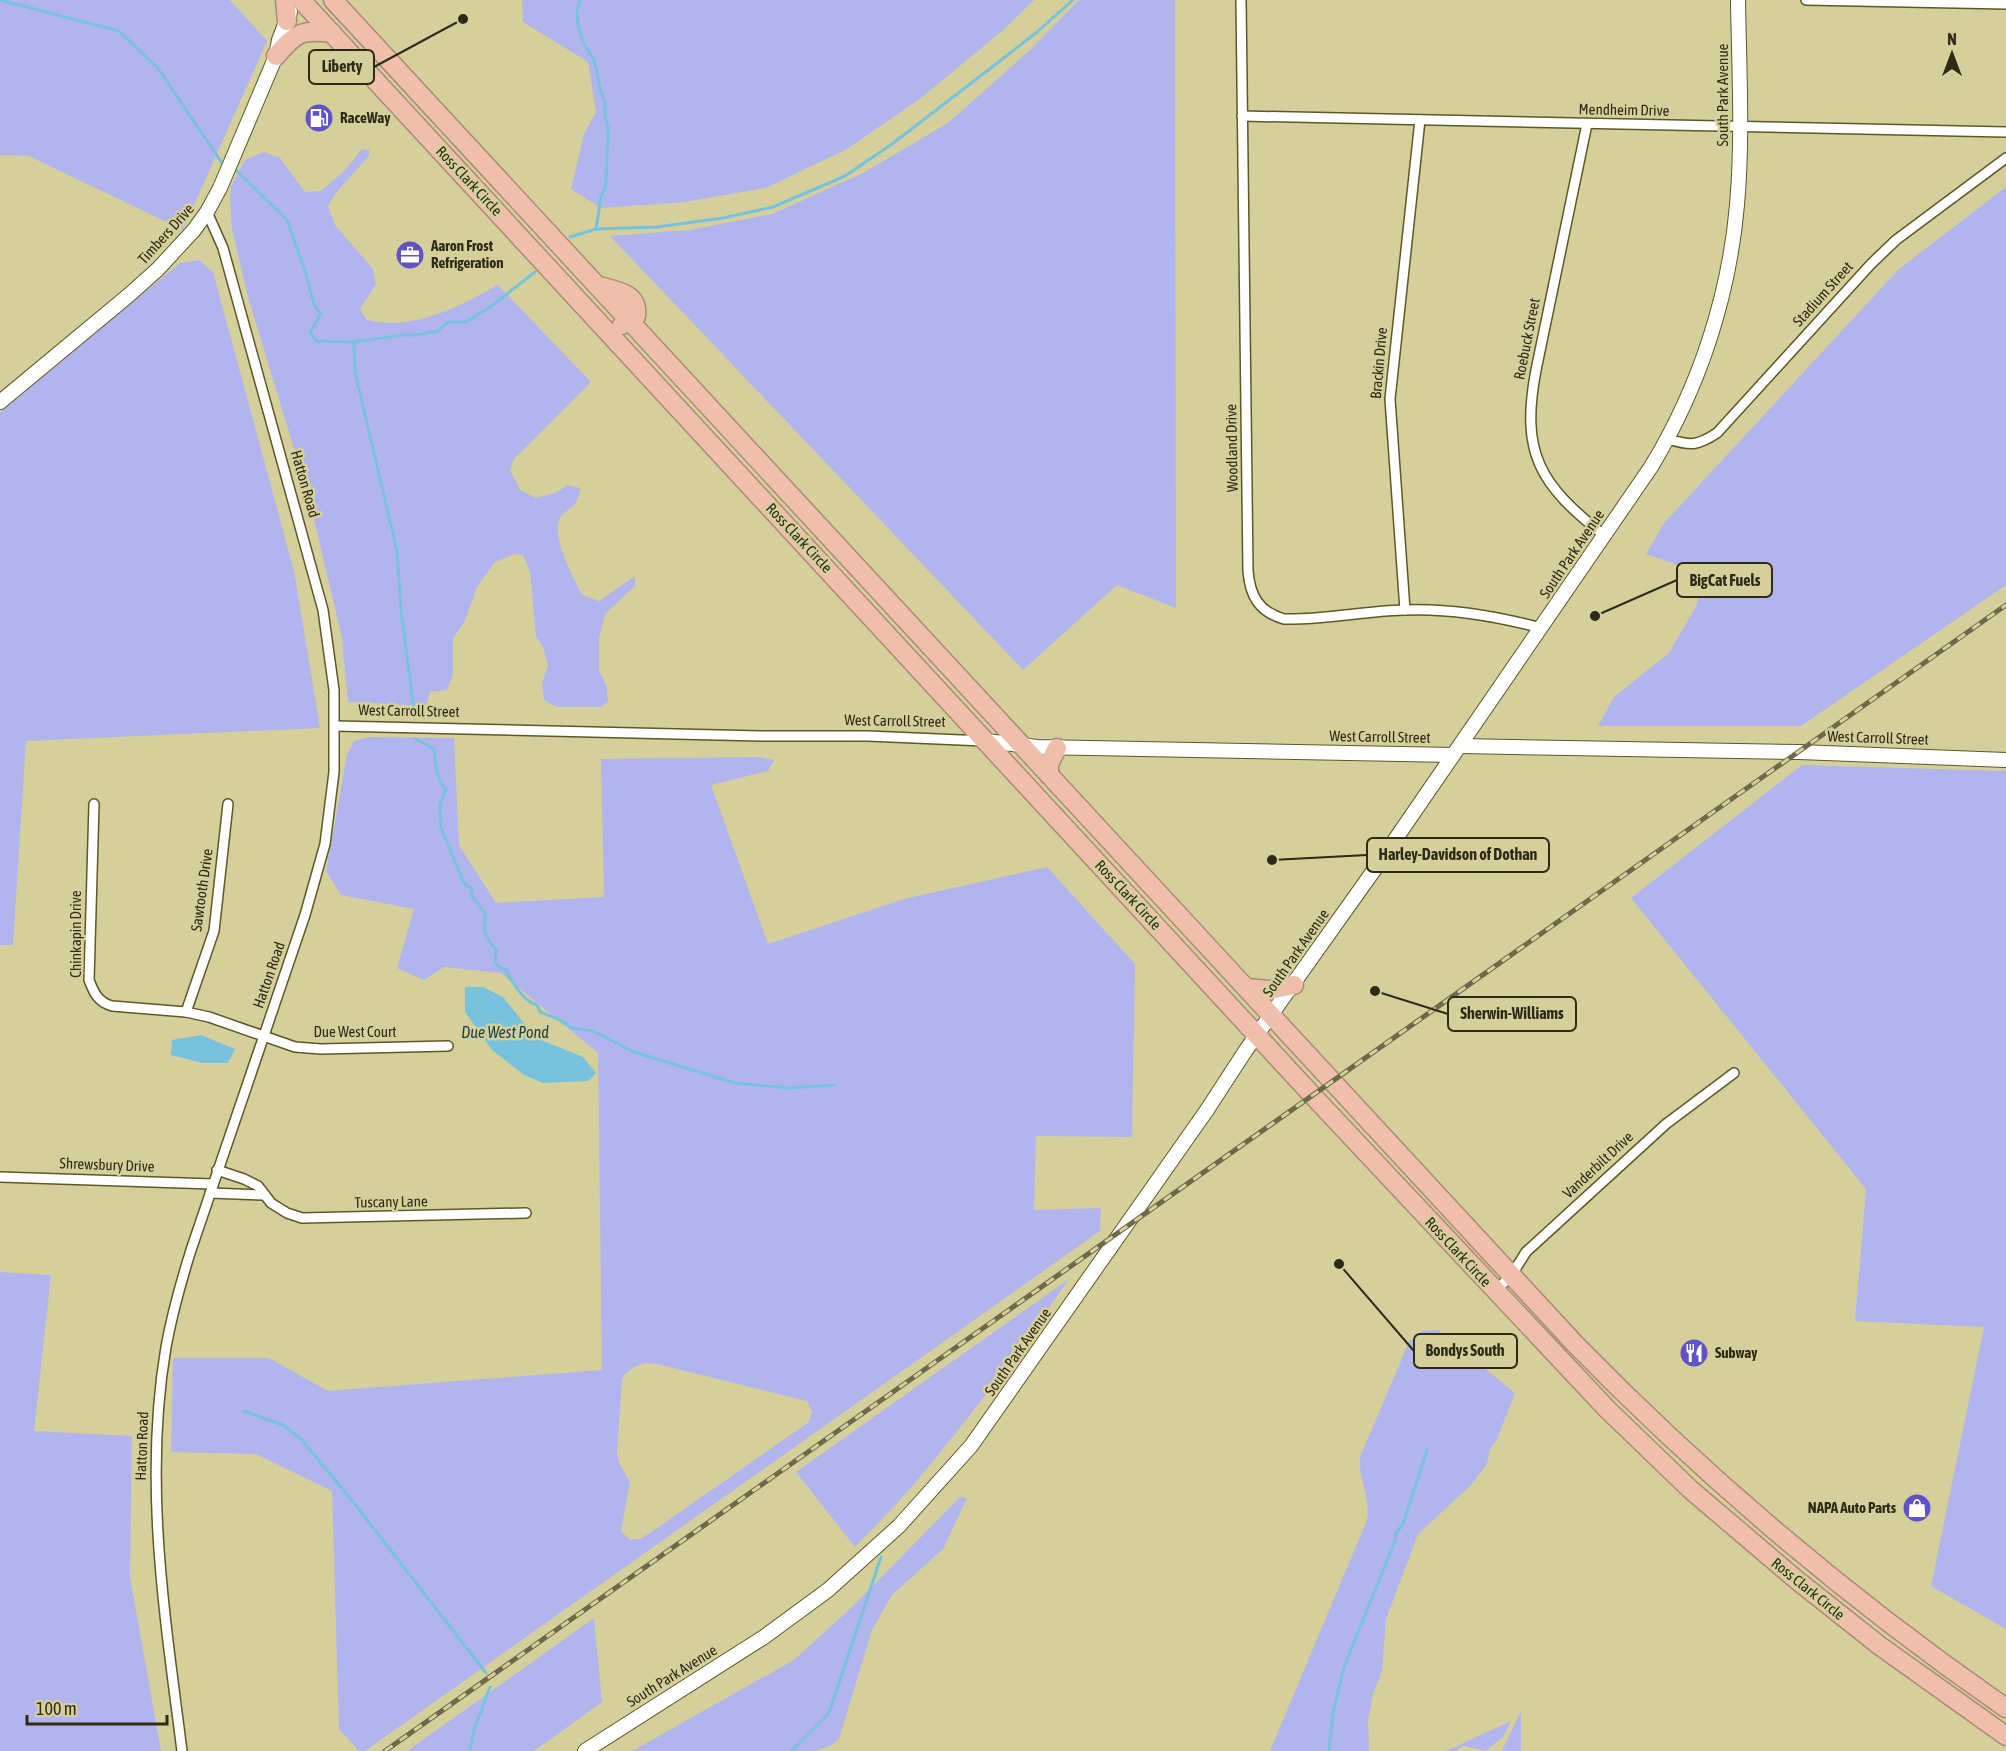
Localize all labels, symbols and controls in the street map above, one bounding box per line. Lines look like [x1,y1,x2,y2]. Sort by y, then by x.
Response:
north arrow [1922,24,1982,84]
text: N [1947,30,1957,48]
street label: South Park Avenue [1714,43,1731,146]
callout: Liberty [309,50,374,84]
text: Liberty [322,57,363,75]
street label: Mendheim Drive [1578,100,1670,119]
fuel station icon: RaceWay [303,102,335,134]
place label: RaceWay [340,109,391,126]
street label: Ross Clark Circle [433,142,506,219]
street label: Timbers Drive [134,200,197,267]
place label: Aaron Frost Refrigeration [430,237,503,271]
office icon: Aaron Frost Refrigeration [394,239,426,271]
street label: Stadium Street [1789,258,1856,330]
street label: Roebuck Street [1510,297,1543,381]
street label: Brackin Drive [1367,326,1390,399]
street label: Woodland Drive [1222,404,1241,492]
street label: Hatton Road [288,448,323,519]
street label: Ross Clark Circle [763,499,836,576]
street label: South Park Avenue [1536,506,1607,601]
callout: BigCat Fuels [1677,563,1772,597]
text: BigCat Fuels [1690,571,1761,589]
street label: West Carroll Street [358,701,460,720]
street label: West Carroll Street [844,711,946,730]
street label: West Carroll Street [1329,727,1431,746]
street label: West Carroll Street [1827,727,1929,748]
callout: Harley-Davidson of Dothan [1367,838,1549,872]
text: Harley-Davidson of Dothan [1379,845,1538,863]
street label: Sawtooth Drive [187,847,216,932]
street label: Ross Clark Circle [1092,856,1165,933]
street label: Chinkapin Drive [67,890,84,978]
street label: South Park Avenue [1259,906,1332,1000]
street label: Hatton Road [249,939,288,1010]
callout: Sherwin-Williams [1448,997,1576,1031]
text: Sherwin-Williams [1460,1004,1564,1022]
street label: Due West Court [313,1023,397,1040]
water label: Due West Pond [461,1023,549,1041]
street label: Vanderbilt Drive [1559,1128,1636,1201]
street label: Shrewsbury Drive [59,1154,155,1175]
street label: Tuscany Lane [354,1192,428,1211]
street label: Ross Clark Circle [1422,1213,1495,1290]
street label: South Park Avenue [981,1305,1054,1399]
callout: Bondys South [1414,1334,1517,1368]
restaurant icon: Subway [1678,1337,1710,1369]
text: Bondys South [1425,1341,1505,1359]
place label: Subway [1715,1344,1758,1361]
street label: Hatton Road [132,1411,151,1481]
shop icon: NAPA Auto Parts [1901,1492,1933,1524]
place label: NAPA Auto Parts [1808,1499,1897,1516]
street label: Ross Clark Circle [1768,1554,1848,1623]
street label: South Park Avenue [624,1641,720,1710]
scale bar [27,1688,166,1726]
text: 100 m [36,1698,77,1719]

